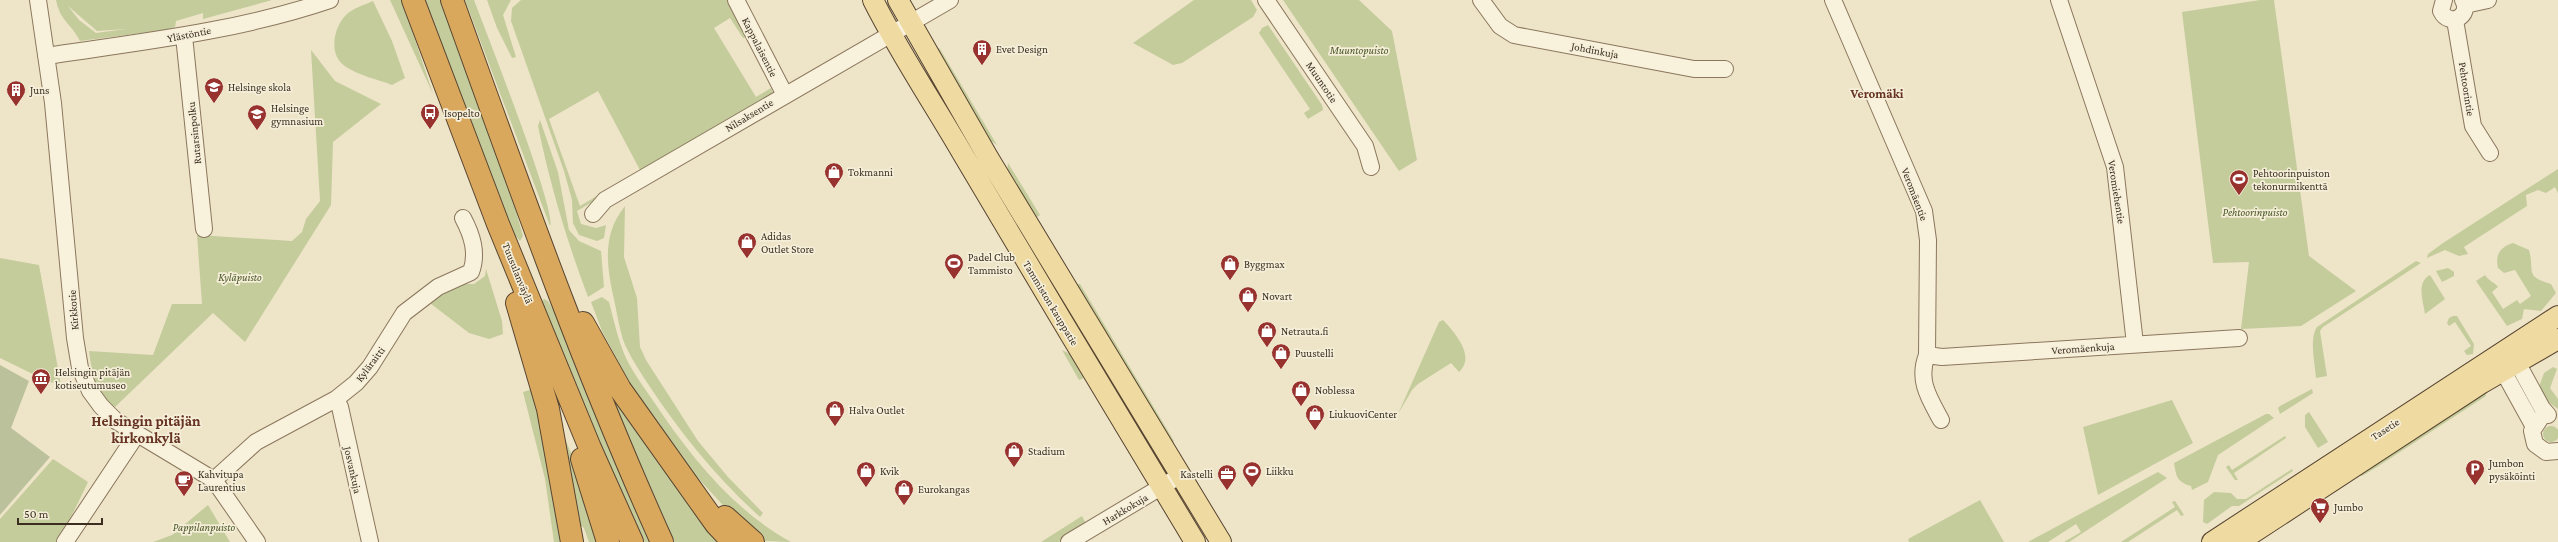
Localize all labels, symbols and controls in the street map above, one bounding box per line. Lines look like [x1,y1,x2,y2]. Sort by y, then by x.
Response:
street label: Kappalaisentie [739,15,780,79]
street label: Ylästöntie [166,24,212,44]
building icon: Evet Design [971,38,993,66]
street label: Johdinkuja [1569,39,1620,61]
place label: Evet Design [996,43,1048,56]
park label: Muuntopuisto [1329,44,1389,57]
street label: Muuntotie [1304,59,1340,105]
street label: Pehtoorintie [2457,61,2477,117]
school or university icon: Helsinge skola [203,76,225,104]
building icon: Juns [5,79,27,107]
place label: Helsinge skola [228,81,291,94]
place label: Juns [29,84,49,97]
district label: Veromäki [1850,86,1904,101]
street label: Nilsaksentie [723,96,775,134]
street label: Rutarsinpolku [185,101,204,165]
place label: Helsinge gymnasium [271,102,323,128]
bus stop icon: Isopelto [419,102,441,130]
school or university icon: Helsinge gymnasium [246,103,268,131]
place label: Isopelto [444,107,480,120]
street label: Veromiehentie [2106,159,2128,225]
shop icon: Tokmanni [823,161,845,189]
place label: Tokmanni [848,166,893,178]
street label: Veromäentie [1899,166,1931,222]
place label: Pehtoorinpuiston tekonurmikenttä [2253,167,2330,192]
sports icon: Pehtoorinpuiston tekonurmikenttä [2228,168,2250,196]
park label: Pehtoorinpuisto [2223,206,2288,219]
place label: Adidas Outlet Store [761,230,814,255]
shop icon: Adidas Outlet Store [736,231,758,259]
street label: Tuusulanväylä [499,241,536,306]
place label: Padel Club Tammisto [968,251,1015,276]
sports icon: Padel Club Tammisto [943,252,965,280]
shop icon: Byggmax [1219,253,1241,281]
street label: Tammiston kauppatie [1020,258,1081,348]
place label: Byggmax [1244,258,1285,271]
park label: Kyläpuisto [218,271,262,284]
shop icon: Novart [1237,285,1259,313]
street label: Kirkkotie [66,289,80,331]
place label: Novart [1262,290,1293,302]
shop icon: Netrauta.fi [1256,320,1278,348]
place label: Netrauta.fi [1281,325,1328,337]
street label: Veromäenkuja [2051,340,2115,357]
shop icon: Puustelli [1270,342,1292,370]
street label: Kyläraitti [353,344,388,384]
place label: Puustelli [1295,347,1334,359]
place label: Helsingin pitäjän kotiseutumuseo [55,366,130,391]
museum icon: Helsingin pitäjän kotiseutumuseo [30,367,52,395]
shop icon: Noblessa [1290,379,1312,407]
place label: Noblessa [1315,384,1355,396]
shop icon: Halva Outlet [824,399,846,427]
shop icon: LiukuoviCenter [1304,403,1326,431]
place label: Halva Outlet [849,404,905,416]
place label: LiukuoviCenter [1329,408,1397,420]
district label: Helsingin pitäjän kirkonkylä [91,413,201,446]
street label: Tasetie [2369,415,2401,443]
shop icon: Stadium [1003,440,1025,468]
street label: Josvankuja [341,444,364,495]
place label: Stadium [1028,445,1065,457]
place label: Jumbon pysäköinti [2488,457,2535,483]
parking icon: Jumbon pysäköinti [2464,458,2486,486]
shop icon: Kvik [855,460,877,488]
sports icon: Liikku [1241,460,1263,488]
office icon: Kastelli [1216,463,1238,491]
place label: Kvik [880,465,900,477]
place label: Liikku [1266,465,1294,477]
place label: Kahvitupa Laurentius [198,468,246,493]
place label: Kastelli [1180,468,1213,480]
cafe icon: Kahvitupa Laurentius [173,469,195,497]
shop icon: Eurokangas [893,478,915,506]
place label: Eurokangas [918,483,970,496]
street label: Harkkokuja [1100,491,1150,528]
supermarket icon: Jumbo [2309,496,2331,524]
scale bar [18,500,102,526]
place label: Jumbo [2333,501,2364,514]
text: 50 m [24,507,49,521]
park label: Pappilanpuisto [173,521,236,534]

